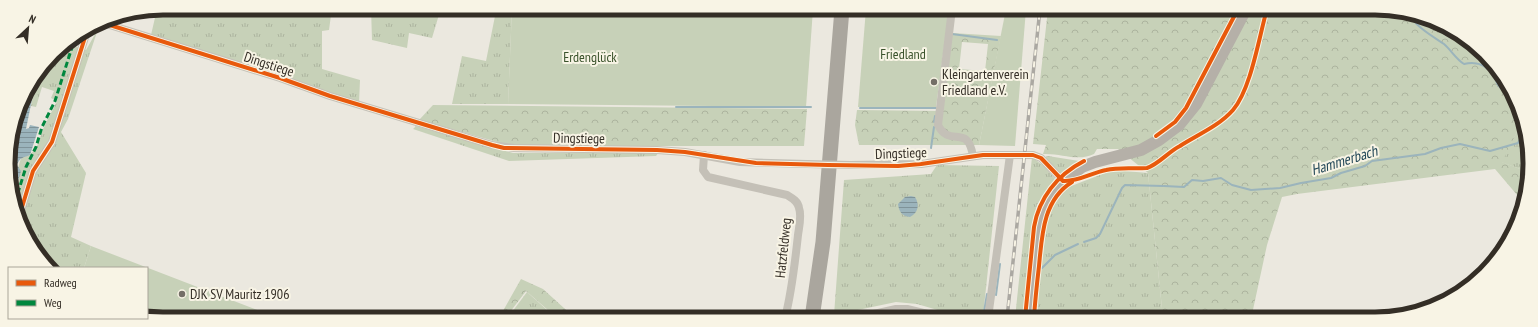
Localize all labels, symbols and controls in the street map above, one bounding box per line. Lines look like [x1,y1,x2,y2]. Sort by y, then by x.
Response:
north arrow [8,8,48,48]
text: N [27,11,38,27]
park label: Friedland [880,45,926,63]
street label: Dingstiege [242,47,297,81]
park label: Erdenglück [563,48,617,66]
place label: Kleingartenverein Friedland e.V. [942,65,1029,99]
marker: Kleingartenverein Friedland e.V. [929,77,939,87]
street label: Dingstiege [553,129,605,147]
water label: Hammerbach [1309,141,1381,179]
street label: Dingstiege [875,143,927,163]
street label: Hatzfeldweg [771,217,795,279]
legend [8,267,148,319]
text: Radweg [44,275,77,290]
place label: DJK SV Mauritz 1906 [190,285,289,303]
marker: DJK SV Mauritz 1906 [177,289,187,299]
text: Weg [44,295,62,310]

